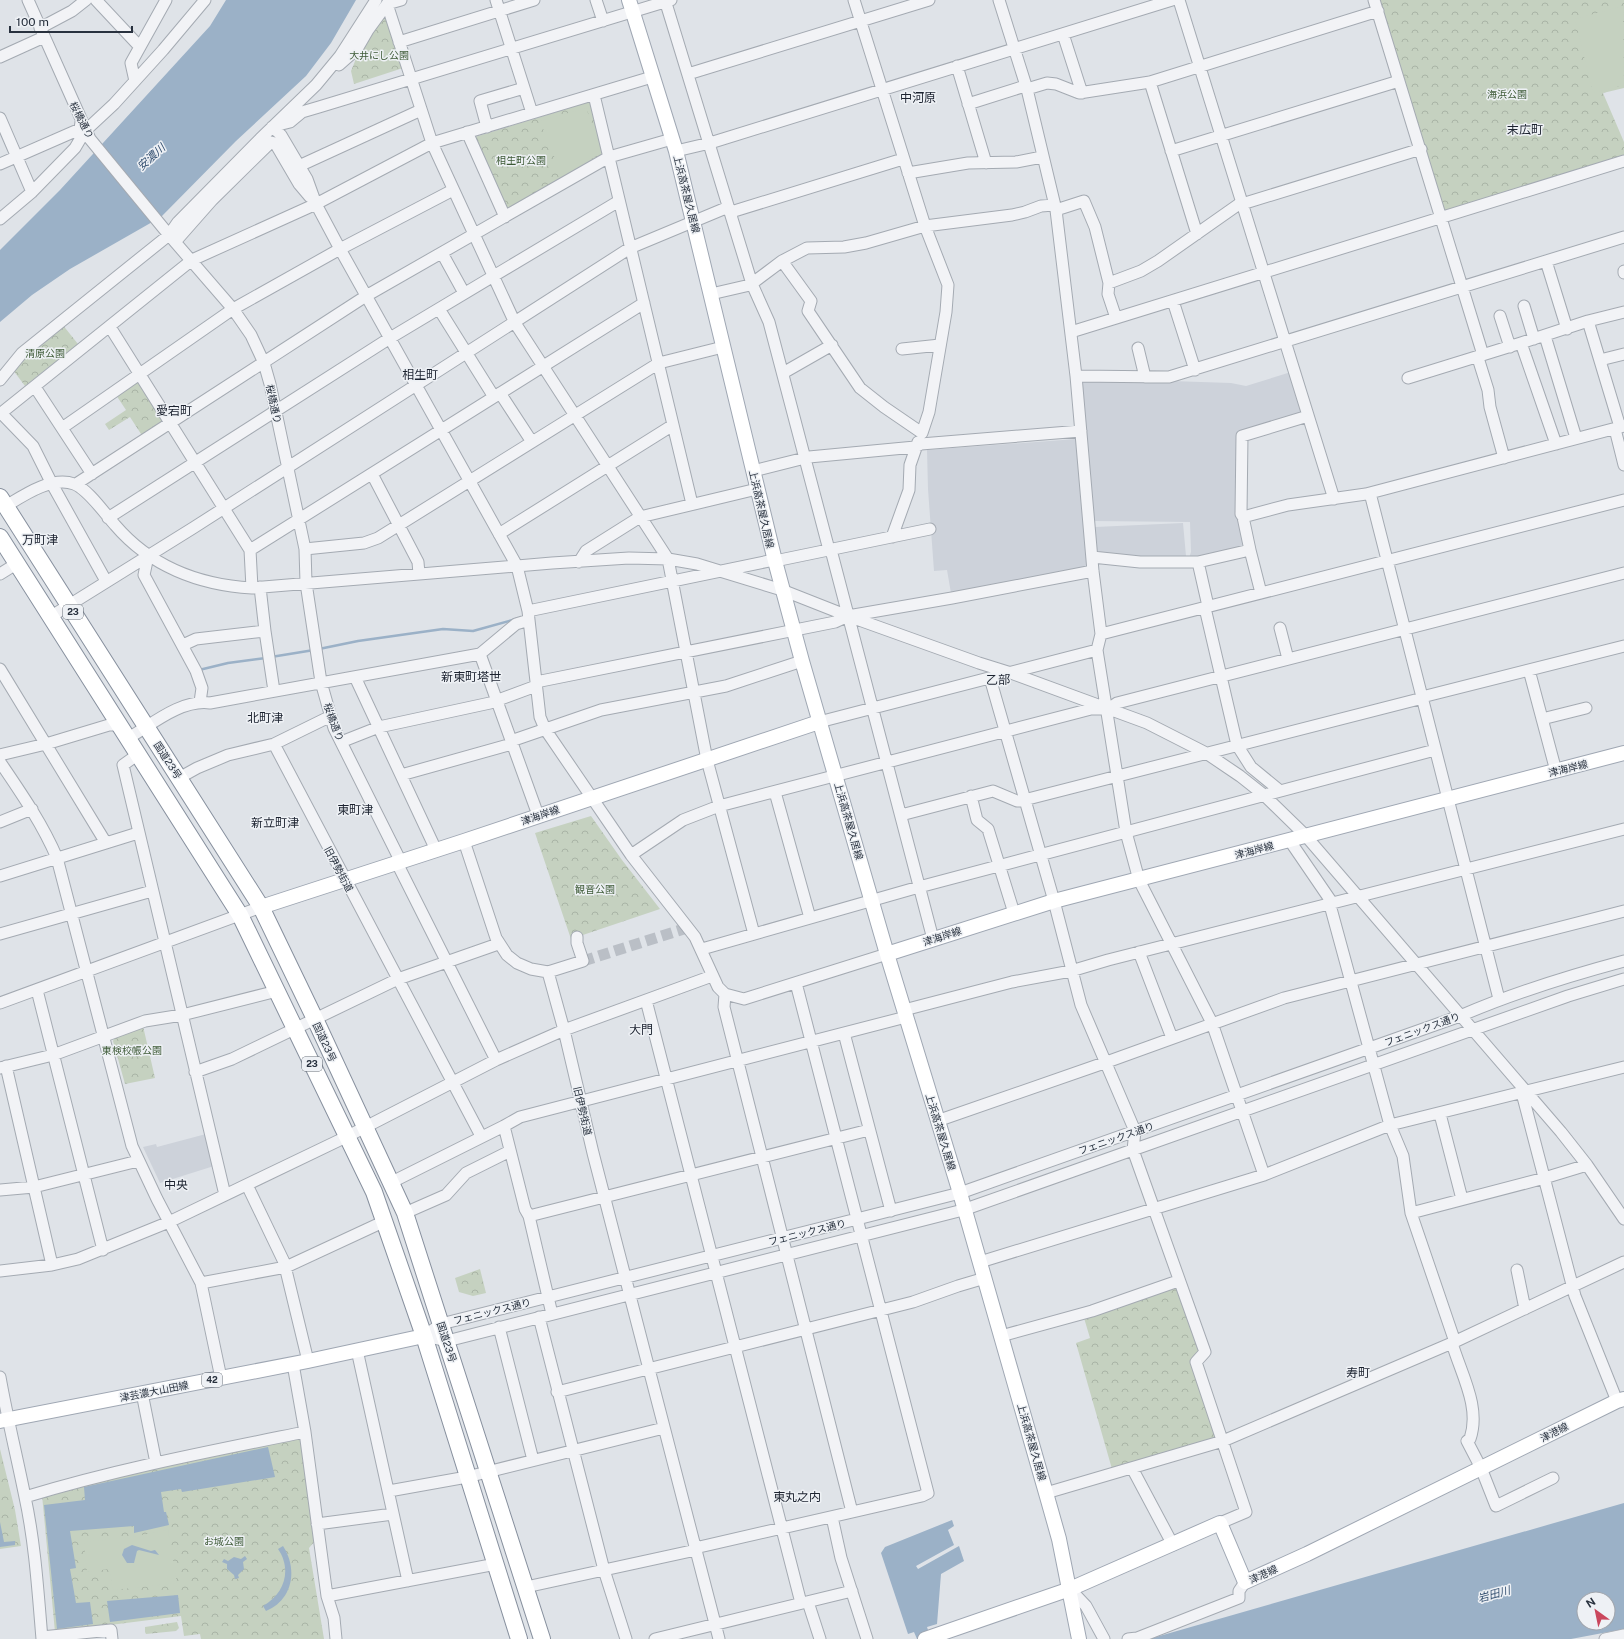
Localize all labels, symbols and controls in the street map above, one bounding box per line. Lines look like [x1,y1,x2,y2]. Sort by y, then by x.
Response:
scale bar [10,8,132,34]
text: 100 m [16,15,49,29]
park label: 大井にし公園 [349,49,409,61]
park label: 海浜公園 [1487,88,1527,100]
district label: 中河原 [900,91,936,105]
street label: 桜橋通り [68,99,96,141]
district label: 末広町 [1507,123,1543,137]
water label: 安濃川 [135,141,168,172]
park label: 相生町公園 [496,154,546,166]
street label: 上浜高茶屋久居線 [672,154,702,234]
park label: 清原公園 [25,347,65,359]
district label: 相生町 [402,368,438,382]
street label: 桜橋通り [264,383,284,425]
district label: 愛宕町 [156,404,192,418]
street label: 上浜高茶屋久居線 [747,469,777,549]
district label: 万町津 [22,533,58,547]
road number: 23 [63,605,83,619]
district label: 新東町塔世 [441,670,501,684]
district label: 乙部 [986,673,1010,687]
street label: 桜橋通り [322,701,346,743]
district label: 北町津 [247,711,283,725]
street label: 国道23号 [151,739,185,781]
street label: 津海岸線 [1547,757,1589,779]
street label: 上浜高茶屋久居線 [832,781,866,861]
district label: 東町津 [337,803,373,817]
street label: 津海岸線 [519,803,561,827]
district label: 新立町津 [251,816,299,830]
street label: 津海岸線 [1233,839,1275,861]
street label: 旧伊勢街道 [322,844,356,894]
park label: 観音公園 [575,883,615,895]
street label: 津海岸線 [921,924,963,948]
street label: フェニックス通り [1382,1010,1462,1048]
street label: 国道23号 [311,1020,339,1064]
district label: 大門 [629,1023,653,1037]
park label: 東検校帳公園 [102,1044,162,1056]
road number: 23 [302,1057,322,1071]
street label: 旧伊勢街道 [572,1085,594,1137]
street label: 上浜高茶屋久居線 [924,1092,958,1172]
street label: フェニックス通り [1076,1119,1156,1157]
district label: 中央 [164,1178,188,1192]
street label: フェニックス通り [767,1217,847,1247]
street label: フェニックス通り [452,1296,532,1326]
street label: 国道23号 [435,1320,459,1364]
district label: 寿町 [1346,1366,1370,1380]
road number: 42 [202,1373,222,1387]
street label: 津芸濃大山田線 [118,1378,190,1404]
street label: 上浜高茶屋久居線 [1015,1402,1049,1482]
street label: 津港線 [1538,1420,1570,1444]
district label: 東丸之内 [773,1490,821,1504]
park label: お城公園 [204,1535,244,1547]
street label: 津港線 [1247,1562,1279,1586]
water label: 岩田川 [1477,1584,1512,1604]
north arrow [1576,1591,1616,1631]
text: N [1584,1595,1597,1610]

